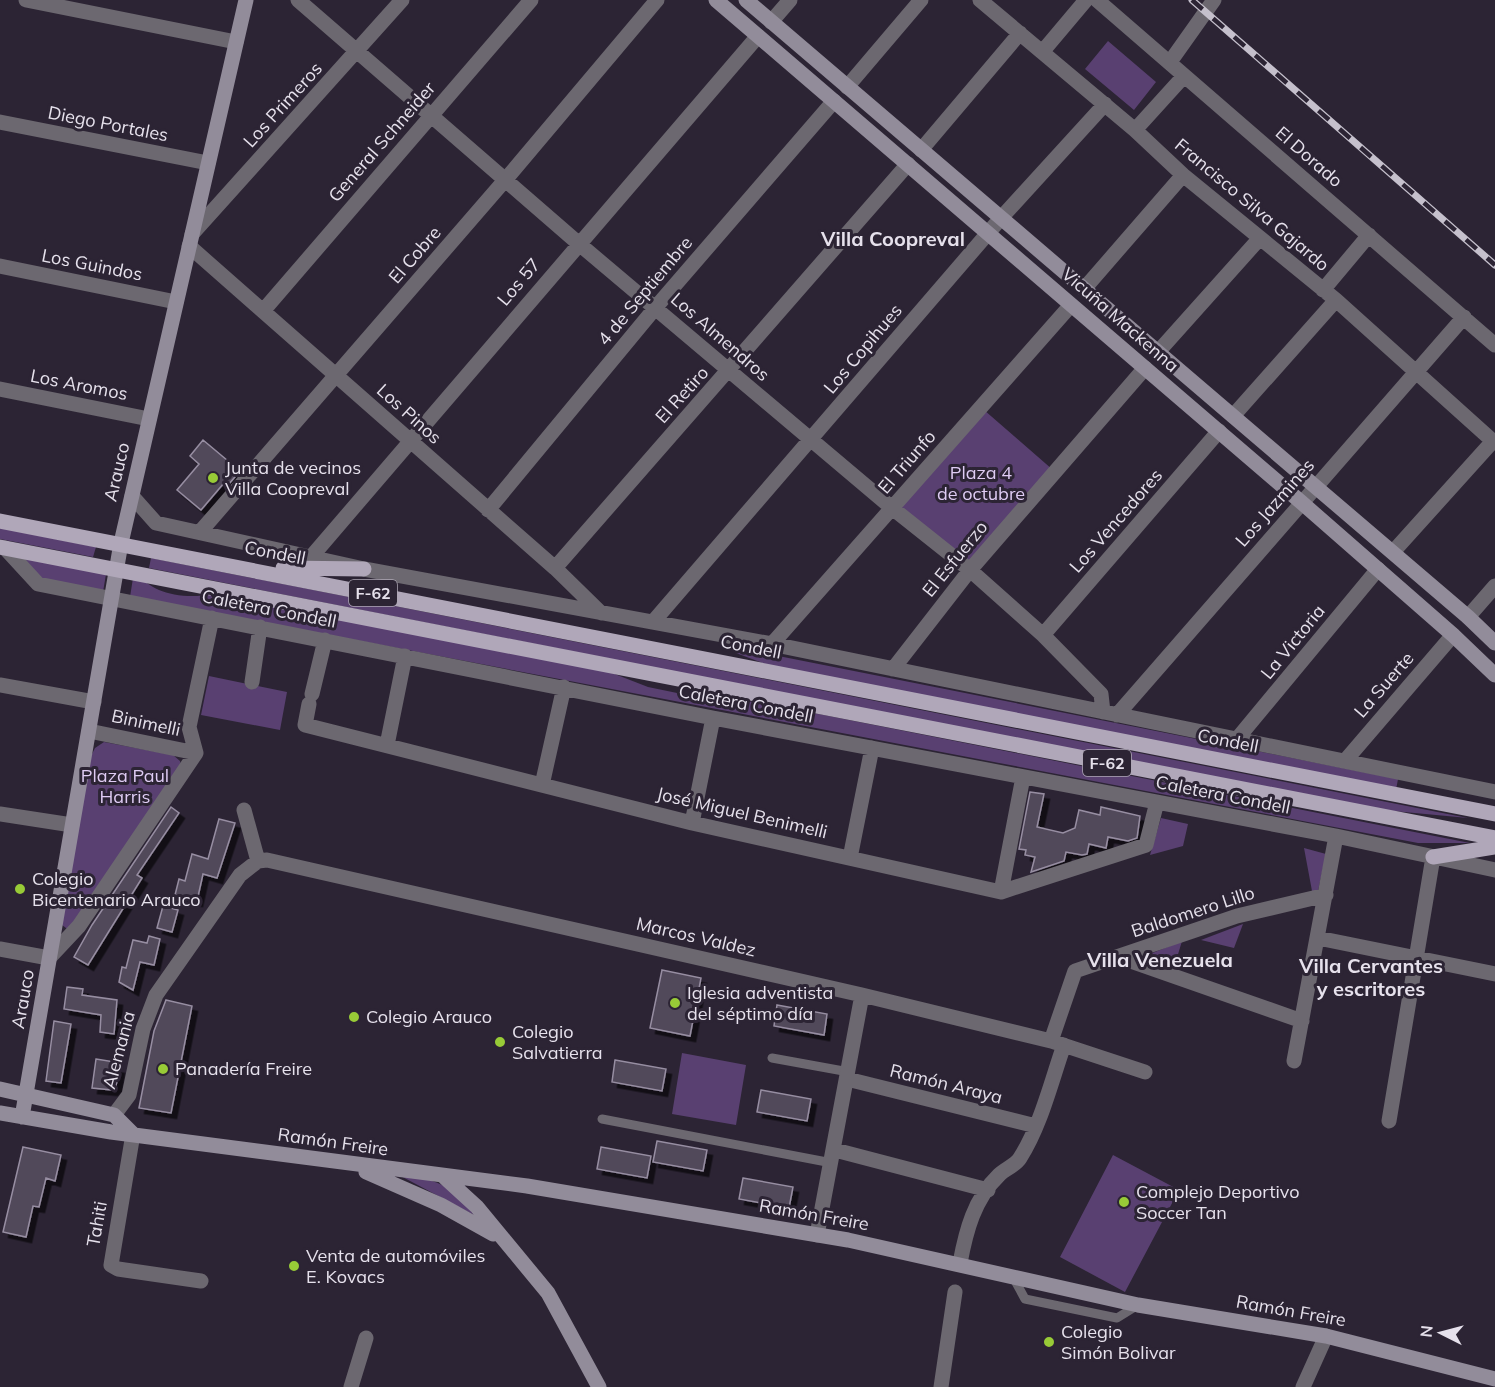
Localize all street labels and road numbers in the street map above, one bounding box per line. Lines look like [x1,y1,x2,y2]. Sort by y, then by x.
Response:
street label: Los Primeros [238,57,327,152]
street label: General Schneider [323,76,440,207]
street label: Diego Portales [46,101,170,146]
street label: El Dorado [1271,121,1348,192]
street label: Francisco Silva Gajardo [1170,133,1334,276]
street label: El Cobre [383,221,446,288]
street label: 4 de Septiembre [592,231,697,350]
street label: Los Guindos [40,243,144,286]
street label: Los 57 [492,253,545,310]
street label: Vicuña Mackenna [1057,262,1184,377]
street label: Los Almendros [666,287,775,386]
street label: Los Copihues [818,299,907,398]
street label: El Retiro [650,361,713,428]
street label: Los Aromos [29,364,130,405]
street label: Los Pinos [372,379,447,449]
street label: El Triunfo [873,425,941,498]
street label: Arauco [99,440,134,504]
street label: Los Jazmines [1230,454,1319,551]
street label: Los Vencedores [1064,464,1167,577]
street label: El Esfuerzo [917,516,992,601]
street label: Condell [243,535,308,570]
road number: F-62 [349,580,397,606]
street label: Caletera Condell [200,584,338,633]
street label: La Victoria [1256,600,1330,684]
street label: Condell [719,629,784,664]
street label: La Suerte [1349,647,1418,722]
street label: Caletera Condell [677,679,815,728]
street label: Binimelli [110,704,183,741]
street label: Condell [1196,723,1261,758]
road number: F-62 [1083,750,1131,776]
street label: Caletera Condell [1154,770,1292,819]
street label: José Miguel Benimelli [654,782,830,843]
street label: Baldomero Lillo [1128,881,1257,942]
street label: Marcos Valdez [634,912,758,961]
street label: Arauco [6,967,39,1030]
street label: Alemania [97,1008,140,1091]
street label: Ramón Araya [887,1058,1005,1109]
street label: Ramón Freire [276,1122,390,1161]
street label: Ramón Freire [757,1194,871,1235]
street label: Tahiti [81,1199,112,1248]
street label: Ramón Freire [1234,1290,1348,1331]

